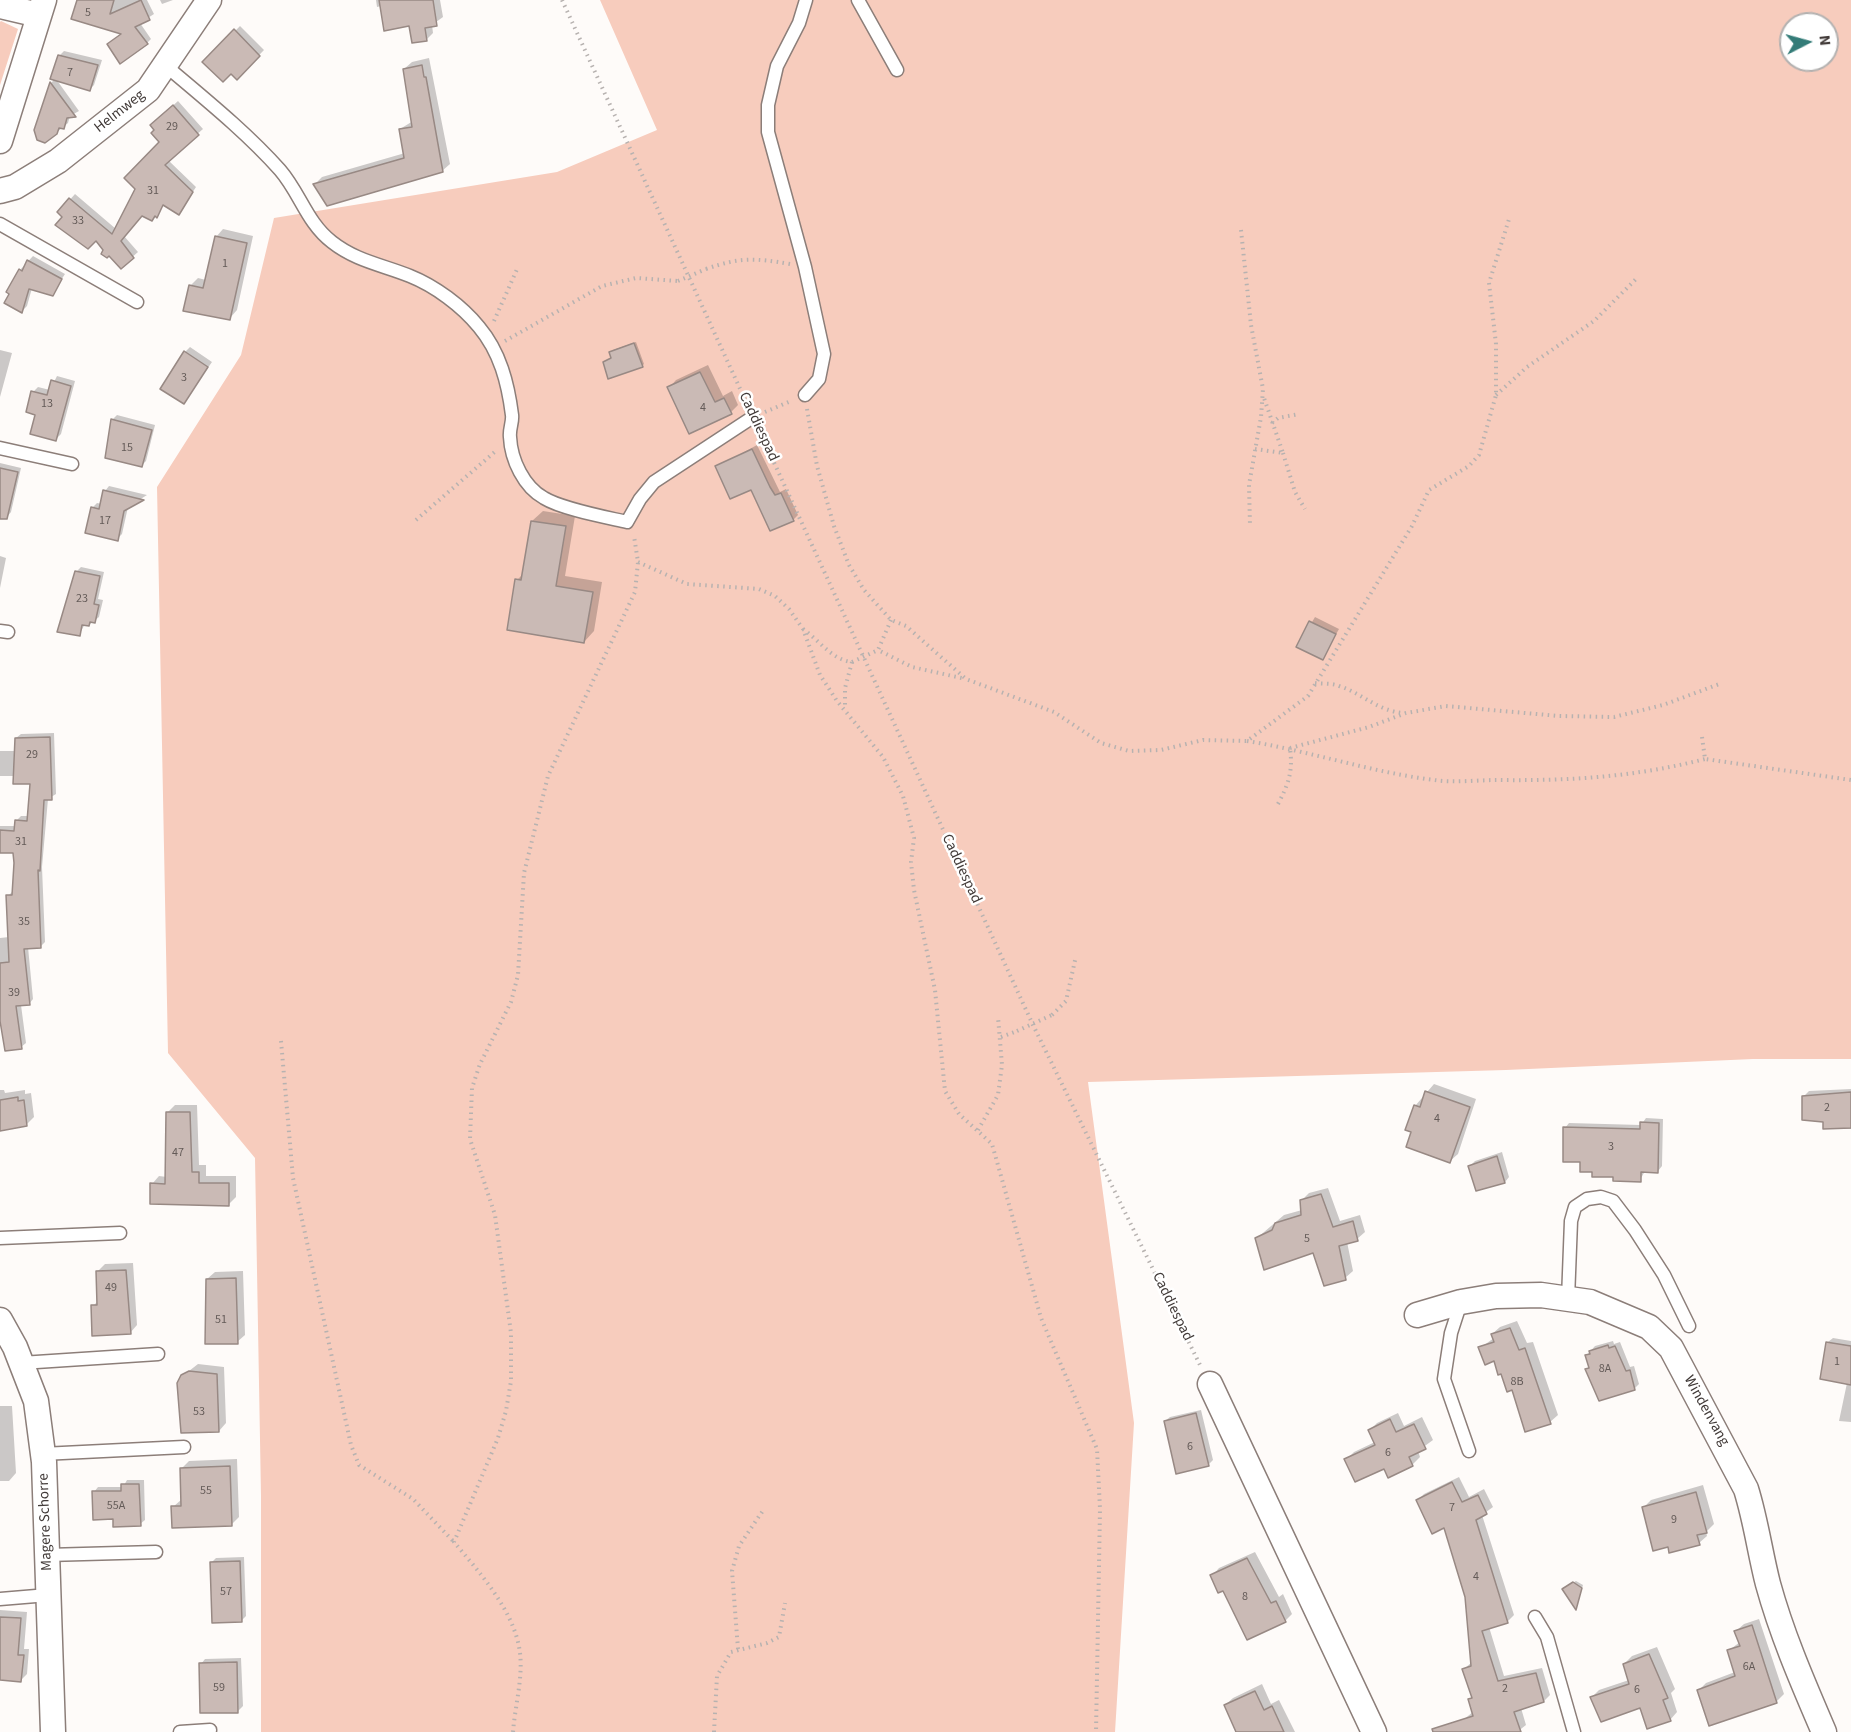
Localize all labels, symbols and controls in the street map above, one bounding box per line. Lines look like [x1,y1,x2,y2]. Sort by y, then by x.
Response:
house number: 5 [85,6,91,20]
north arrow [1779,12,1839,72]
text: N [1813,34,1836,47]
house number: 7 [67,66,73,80]
street label: Helmweg [91,87,149,137]
house number: 29 [166,120,178,134]
house number: 31 [147,184,159,198]
house number: 33 [72,214,84,228]
house number: 1 [222,257,228,271]
house number: 3 [181,371,187,385]
street label: Caddiespad [734,390,782,464]
house number: 13 [41,397,53,411]
house number: 4 [700,401,706,415]
house number: 15 [121,441,133,455]
house number: 17 [99,514,111,528]
house number: 23 [76,592,88,606]
house number: 29 [26,748,38,762]
street label: Caddiespad [937,832,985,906]
house number: 31 [15,835,27,849]
house number: 35 [18,915,30,929]
house number: 39 [8,986,20,1000]
house number: 2 [1824,1101,1830,1115]
house number: 4 [1434,1112,1440,1126]
house number: 3 [1608,1140,1614,1154]
house number: 47 [172,1146,184,1160]
house number: 5 [1304,1232,1310,1246]
street label: Caddiespad [1148,1270,1196,1344]
house number: 49 [105,1281,117,1295]
house number: 51 [215,1313,227,1327]
house number: 1 [1834,1355,1840,1369]
house number: 8A [1599,1362,1611,1376]
street label: Windenvang [1679,1373,1733,1449]
house number: 8B [1510,1375,1524,1389]
house number: 53 [193,1405,205,1419]
house number: 6 [1187,1440,1193,1454]
house number: 6 [1385,1446,1391,1460]
street label: Magere Schorre [35,1473,57,1571]
house number: 55 [200,1484,212,1498]
house number: 55A [107,1499,125,1513]
house number: 7 [1449,1501,1455,1515]
house number: 9 [1671,1513,1677,1527]
house number: 4 [1473,1570,1479,1584]
house number: 57 [220,1585,232,1599]
house number: 8 [1242,1590,1248,1604]
house number: 6A [1743,1660,1755,1674]
house number: 59 [213,1681,225,1695]
house number: 2 [1502,1682,1508,1696]
house number: 6 [1634,1683,1640,1697]

